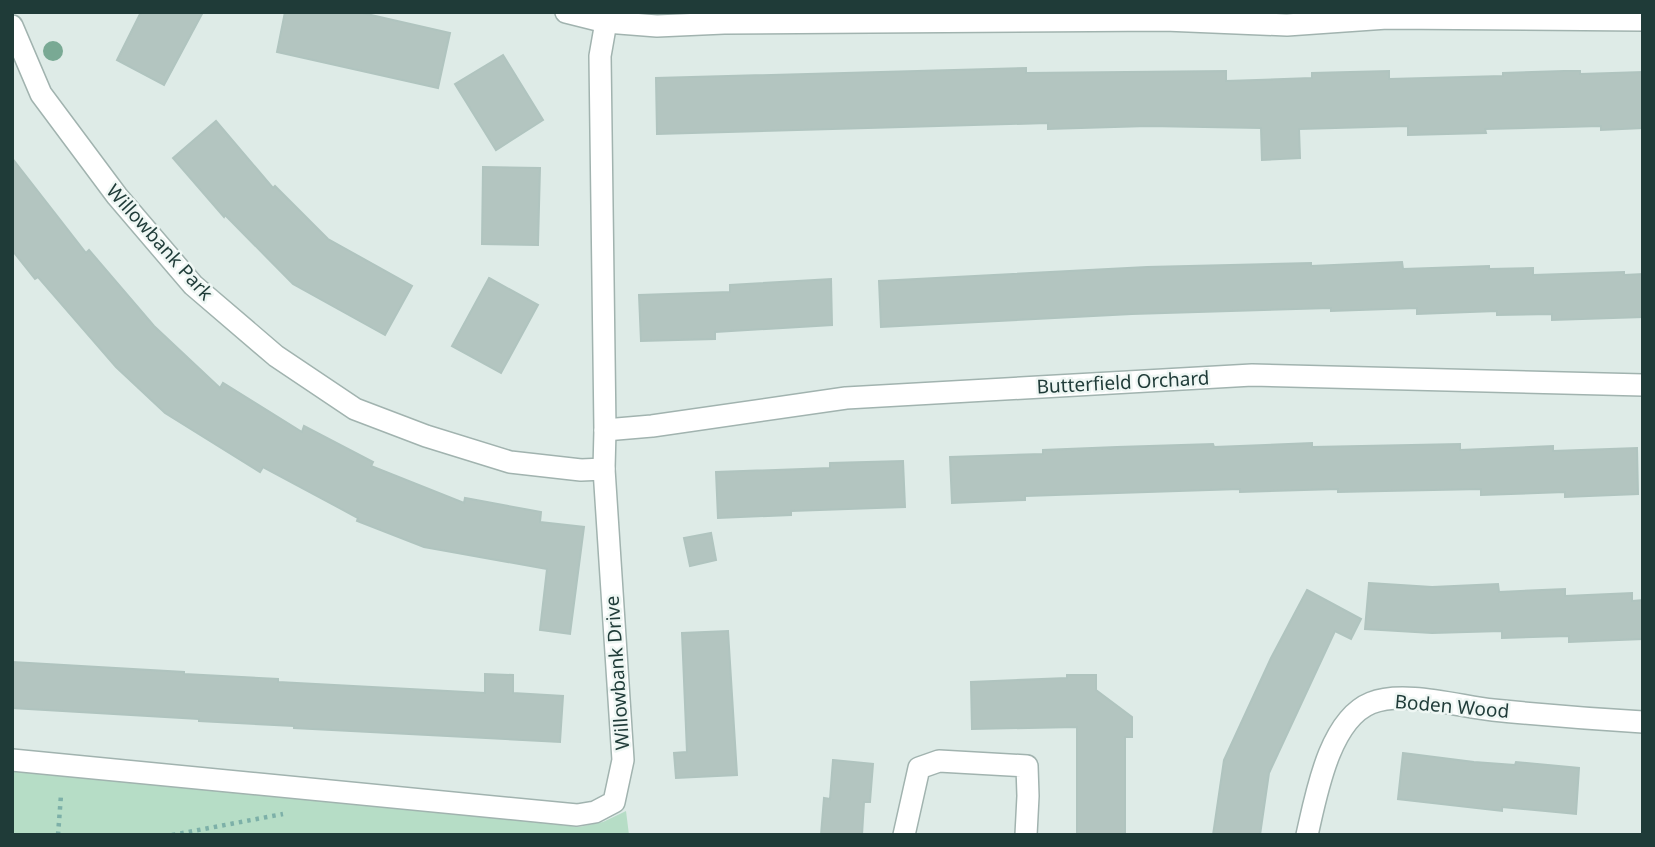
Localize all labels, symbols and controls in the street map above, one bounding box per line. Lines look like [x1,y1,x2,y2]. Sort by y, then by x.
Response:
street label: Willowbank Park [101,178,219,306]
street label: Butterfield Orchard [1036,364,1210,400]
street label: Willowbank Drive [599,595,635,751]
street label: Boden Wood [1394,688,1510,724]

